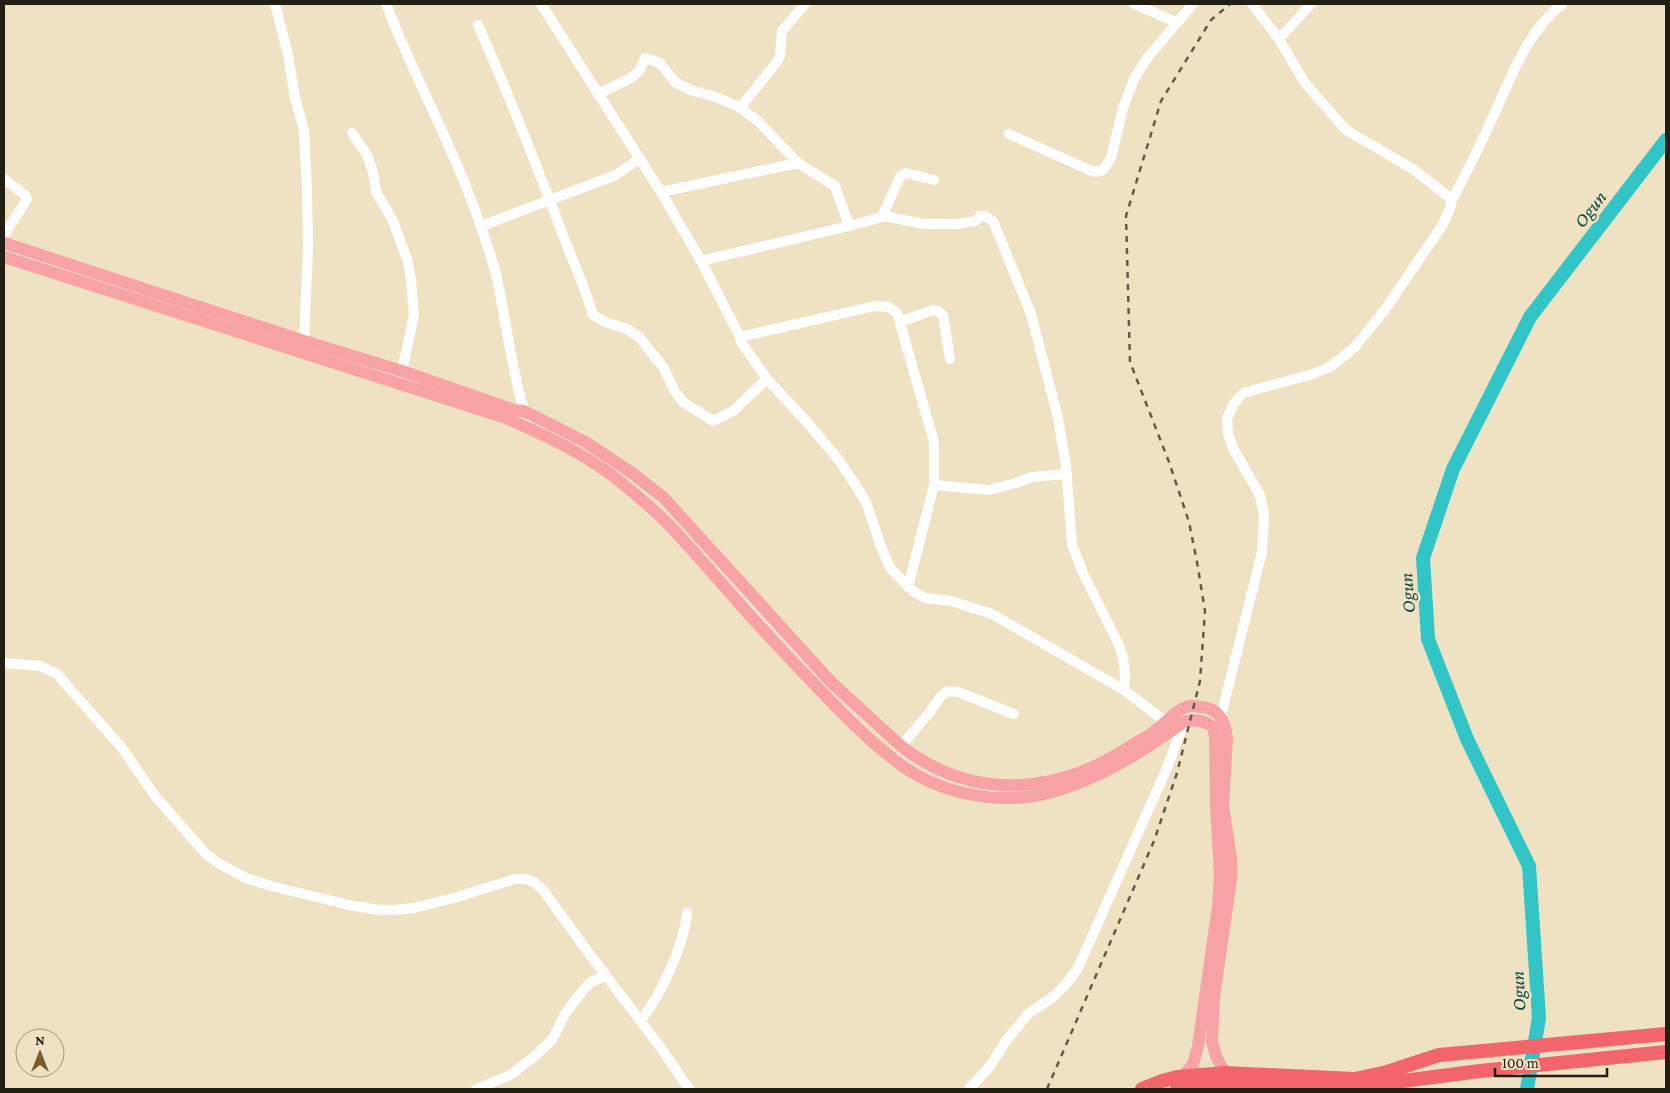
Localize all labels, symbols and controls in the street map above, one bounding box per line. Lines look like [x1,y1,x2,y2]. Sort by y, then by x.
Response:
water label: Ogun [1569,187,1611,231]
water label: Ogun [1395,572,1419,614]
water label: Ogun [1506,970,1530,1012]
north arrow [15,1028,65,1078]
text: N [35,1032,45,1048]
scale bar [1495,1046,1608,1078]
text: 100 m [1502,1055,1539,1071]

